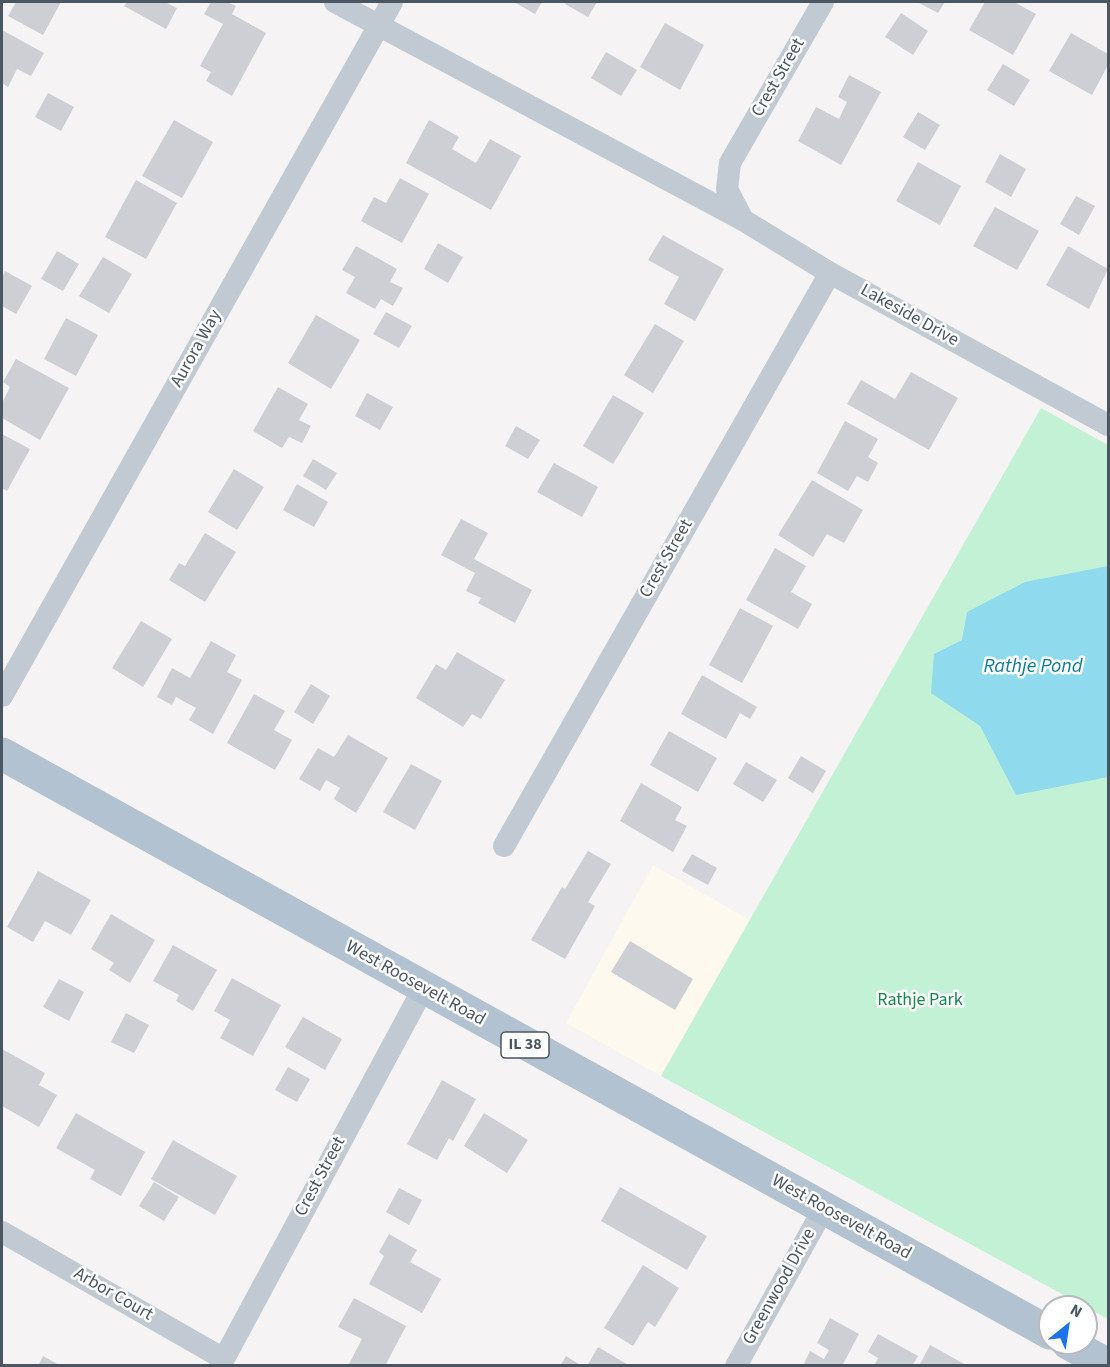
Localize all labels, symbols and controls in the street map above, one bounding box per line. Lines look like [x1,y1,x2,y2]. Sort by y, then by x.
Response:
street label: Crest Street [748,35,810,121]
street label: Lakeside Drive [856,280,962,352]
street label: Aurora Way [167,307,227,391]
street label: Crest Street [636,516,698,602]
water label: Rathje Pond [983,656,1083,680]
street label: West Roosevelt Road [341,937,489,1031]
park label: Rathje Park [877,990,963,1012]
road number: IL 38 [501,1032,549,1058]
street label: Crest Street [291,1133,351,1221]
street label: West Roosevelt Road [767,1171,915,1265]
street label: Greenwood Drive [739,1225,821,1349]
street label: Arbor Court [70,1264,156,1326]
north arrow [1038,1295,1098,1355]
text: N [1066,1299,1086,1323]

